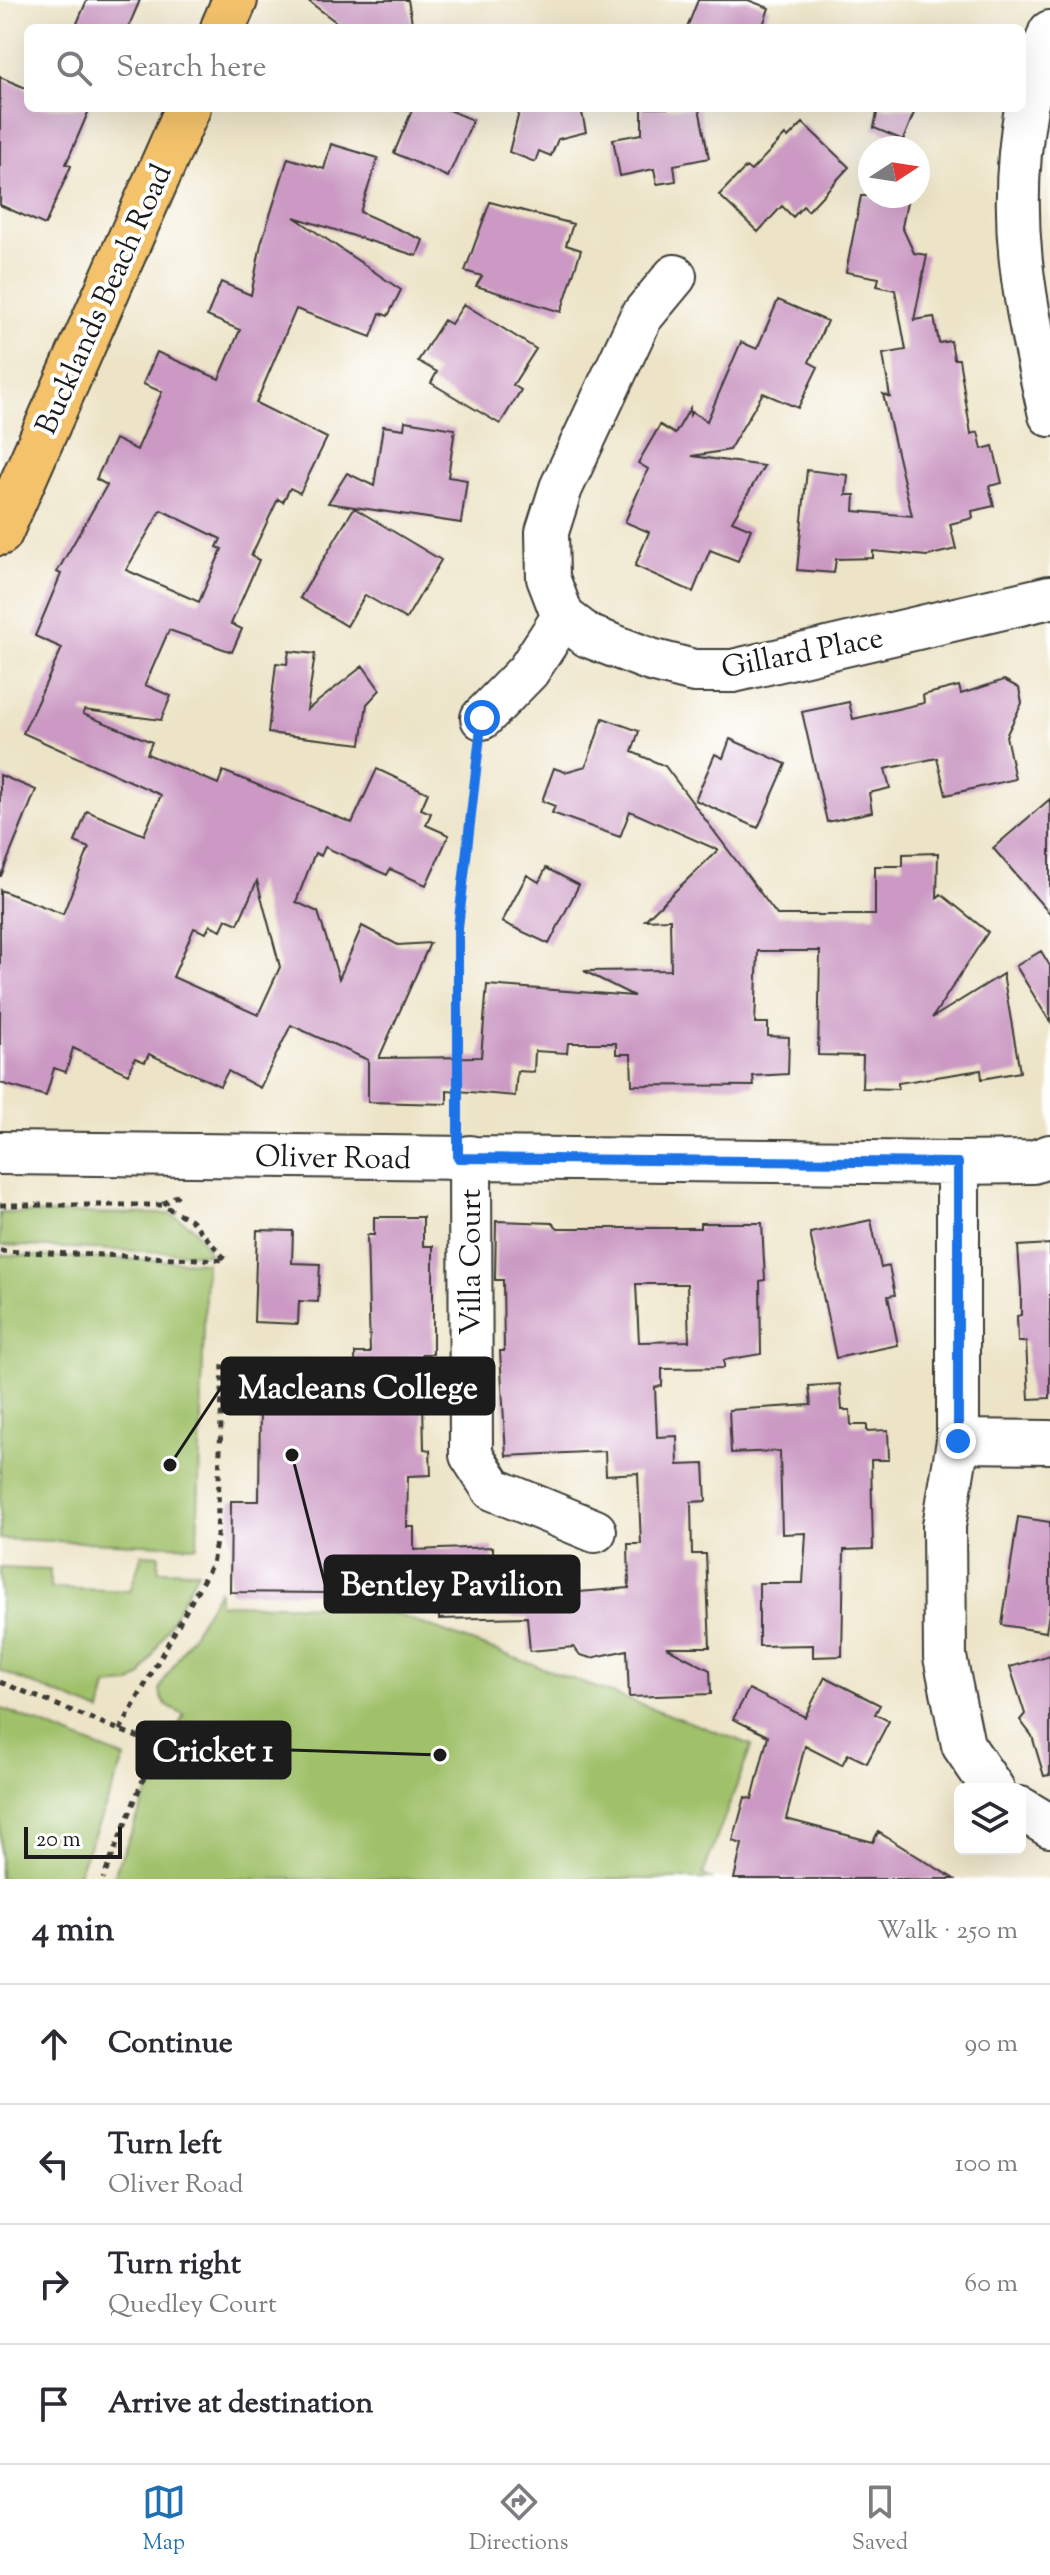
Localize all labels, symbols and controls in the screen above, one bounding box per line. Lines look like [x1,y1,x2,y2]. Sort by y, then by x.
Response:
search box [24,24,1026,112]
icon: search [52,46,96,90]
text: Search here [116,47,266,90]
north arrow [858,136,930,208]
street label: Bucklands Beach Road [26,158,184,442]
street label: Gillard Place [718,618,887,691]
route start [464,700,500,736]
street label: Oliver Road [254,1137,411,1182]
street label: Villa Court [451,1189,494,1335]
callout: Macleans College [222,1358,494,1414]
text: Macleans College [238,1367,478,1413]
route end [940,1423,976,1459]
callout: Bentley Pavilion [325,1556,579,1612]
text: Bentley Pavilion [341,1564,563,1610]
callout: Cricket 1 [137,1722,290,1778]
text: Cricket 1 [153,1730,274,1776]
map controls [954,1783,1026,1855]
button: layers [954,1783,1026,1855]
scale bar [24,1823,122,1859]
text: 20 m [36,1825,81,1857]
text: 4 min [32,1907,114,1956]
text: Walk · 250 m [877,1913,1018,1950]
icon: ahead [32,2022,76,2066]
text: Continue [108,2023,233,2066]
text: 90 m [965,2026,1018,2063]
text: Turn left [108,2124,222,2167]
icon: left [32,2142,76,2186]
text: 100 m [955,2146,1018,2183]
text: Oliver Road [108,2167,243,2204]
text: Turn right [108,2244,241,2287]
icon: right [32,2262,76,2306]
text: 60 m [964,2266,1018,2303]
text: Quedley Court [108,2287,277,2324]
icon: arrive [32,2382,76,2426]
text: Arrive at destination [108,2383,373,2426]
tab: Map [142,2480,186,2560]
tab: Directions [469,2480,568,2560]
tab: Saved [852,2480,908,2560]

